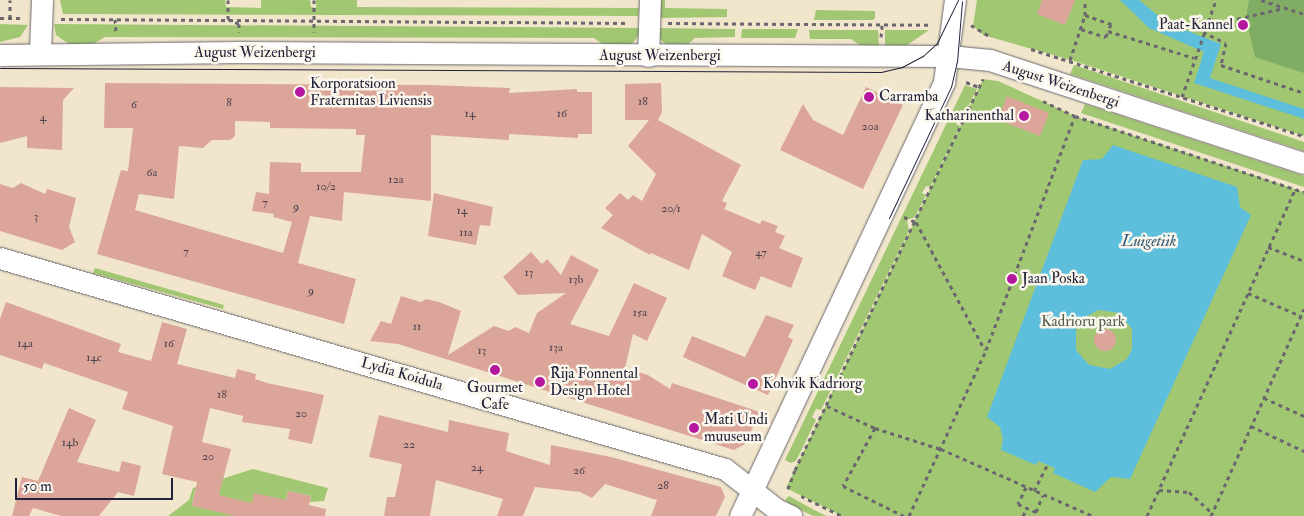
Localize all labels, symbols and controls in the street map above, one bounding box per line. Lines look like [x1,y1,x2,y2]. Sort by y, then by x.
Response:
place label: Paat-Kannel [1159,16,1233,34]
marker: Paat-Kannel [1237,19,1249,31]
street label: August Weizenbergi [194,44,316,62]
street label: August Weizenbergi [599,47,721,65]
street label: August Weizenbergi [1000,57,1122,111]
place label: Korporatsioon Fraternitas Liviensis [310,74,432,109]
marker: Korporatsioon Fraternitas Liviensis [294,86,306,98]
place label: Carramba [879,88,939,106]
marker: Carramba [863,91,875,103]
house number: 18 [638,95,648,109]
house number: 8 [226,96,232,110]
house number: 6 [131,98,137,112]
house number: 14 [465,107,475,121]
house number: 16 [557,107,567,121]
place label: Katharinenthal [924,107,1014,125]
marker: Katharinenthal [1018,110,1030,122]
house number: 4 [40,111,46,125]
house number: 20a [861,120,879,134]
house number: 6a [147,166,157,180]
house number: 12a [388,173,404,187]
house number: 10/2 [316,180,336,194]
house number: 7 [262,196,268,210]
house number: 9 [293,200,299,214]
house number: 20/1 [661,202,681,216]
house number: 14 [457,204,467,218]
house number: 3 [34,210,38,224]
house number: 11a [459,226,473,240]
water label: Luigetiik [1122,231,1176,251]
house number: 7 [183,245,189,259]
house number: 47 [755,246,767,260]
house number: 13 [525,266,533,280]
place label: Jaan Poska [1022,270,1085,288]
house number: 13b [569,273,583,287]
marker: Jaan Poska [1006,273,1018,285]
house number: 9 [308,284,314,298]
house number: 15a [633,306,647,320]
park label: Kadrioru park [1041,313,1125,331]
house number: 11 [413,320,421,334]
house number: 14a [17,337,33,351]
house number: 16 [164,337,174,351]
house number: 13a [549,341,563,355]
house number: 13 [478,344,486,358]
house number: 14c [86,351,102,365]
street label: Lydia Koidula [359,354,445,394]
marker: Gourmet Cafe [489,364,501,376]
place label: Rija Fonnental Design Hotel [550,364,638,399]
place label: Kohvik Kadriorg [763,375,862,393]
marker: Rija Fonnental Design Hotel [534,376,546,388]
place label: Gourmet Cafe [467,378,523,413]
marker: Kohvik Kadriorg [747,378,759,390]
house number: 18 [217,388,227,402]
house number: 20 [295,407,307,421]
place label: Mati Undi muuseum [704,410,768,445]
marker: Mati Undi muuseum [688,422,700,434]
house number: 14b [62,436,78,450]
house number: 22 [403,438,415,452]
house number: 20 [202,450,214,464]
house number: 24 [471,461,483,475]
house number: 26 [573,464,585,478]
scale bar [18,468,175,500]
text: 50 m [23,477,52,496]
house number: 28 [657,479,669,493]

